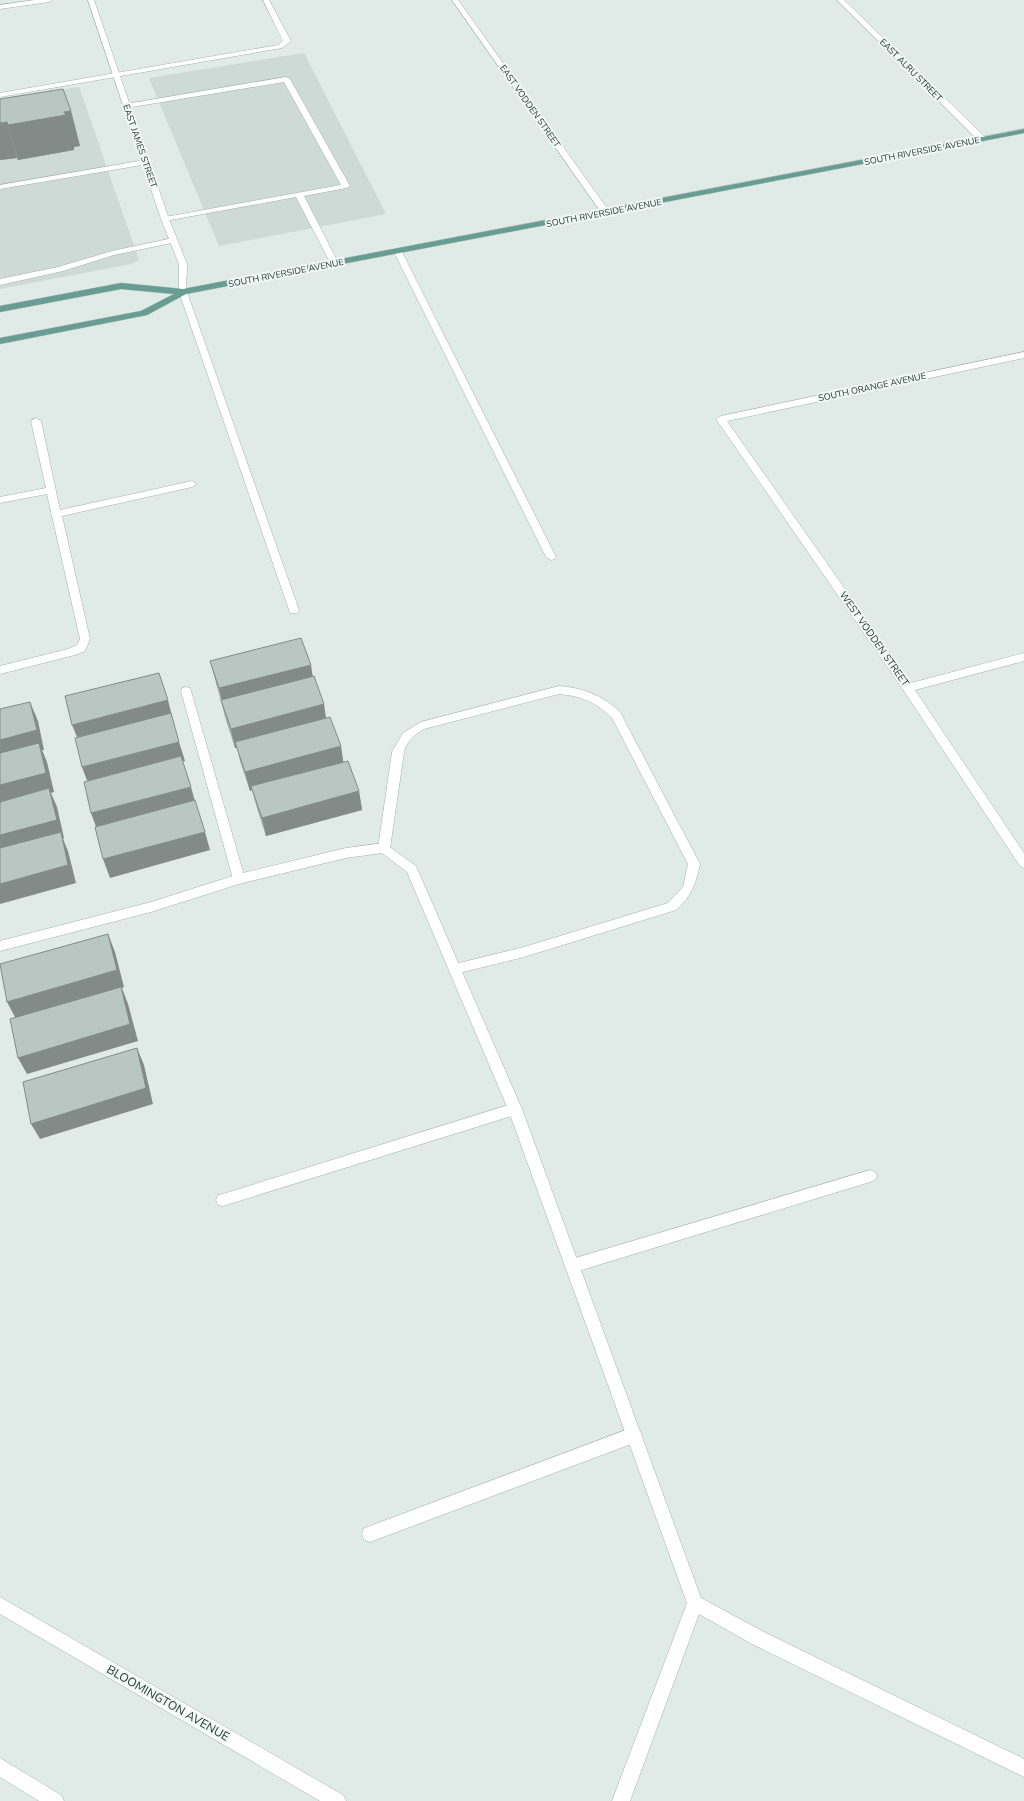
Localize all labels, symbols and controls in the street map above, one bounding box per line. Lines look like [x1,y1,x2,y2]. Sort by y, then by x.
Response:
street label: EAST ALRU STREET [877,36,945,104]
street label: EAST VODDEN STREET [497,62,563,150]
street label: EAST JAMES STREET [120,103,160,190]
street label: SOUTH RIVERSIDE AVENUE [863,134,981,168]
street label: SOUTH RIVERSIDE AVENUE [545,196,663,230]
street label: SOUTH RIVERSIDE AVENUE [227,256,345,290]
street label: SOUTH ORANGE AVENUE [817,370,927,404]
street label: WEST VODDEN STREET [836,589,912,689]
street label: BLOOMINGTON AVENUE [104,1661,232,1745]

